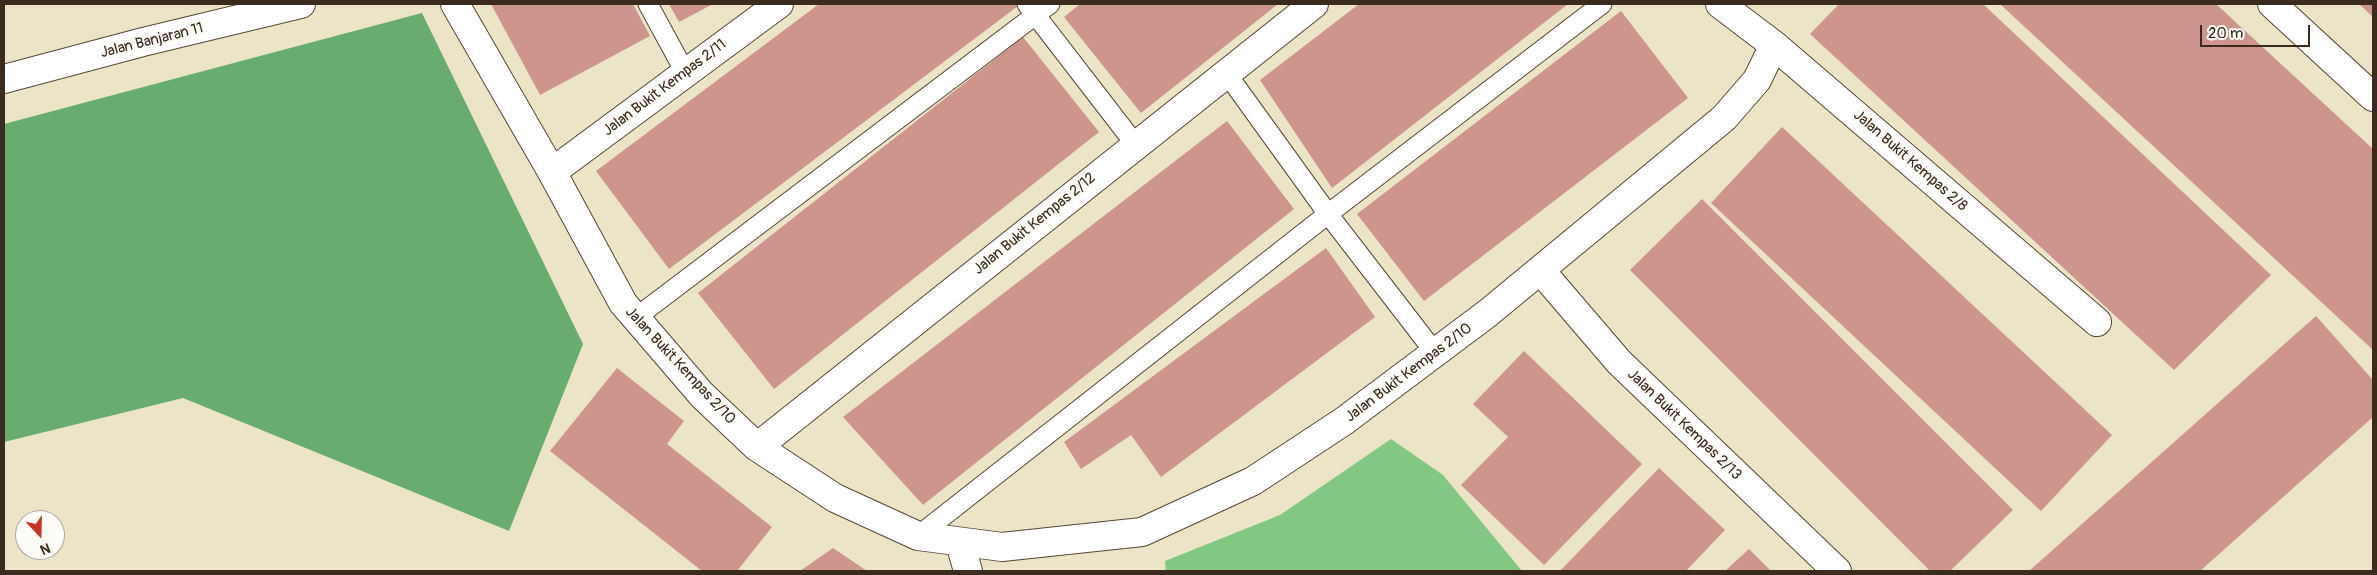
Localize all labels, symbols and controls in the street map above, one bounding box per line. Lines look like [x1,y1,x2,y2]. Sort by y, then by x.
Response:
scale bar [2202,15,2312,47]
street label: Jalan Banjaran 11 [99,20,205,62]
text: 20 m [2208,24,2243,43]
street label: Jalan Bukit Kempas 2/11 [600,36,730,140]
street label: Jalan Bukit Kempas 2/8 [1849,107,1971,215]
street label: Jalan Bukit Kempas 2/12 [970,169,1100,279]
street label: Jalan Bukit Kempas 2/10 [621,304,739,428]
street label: Jalan Bukit Kempas 2/10 [1342,320,1476,426]
street label: Jalan Bukit Kempas 2/13 [1623,366,1745,484]
north arrow [15,510,65,560]
text: N [38,539,53,558]

